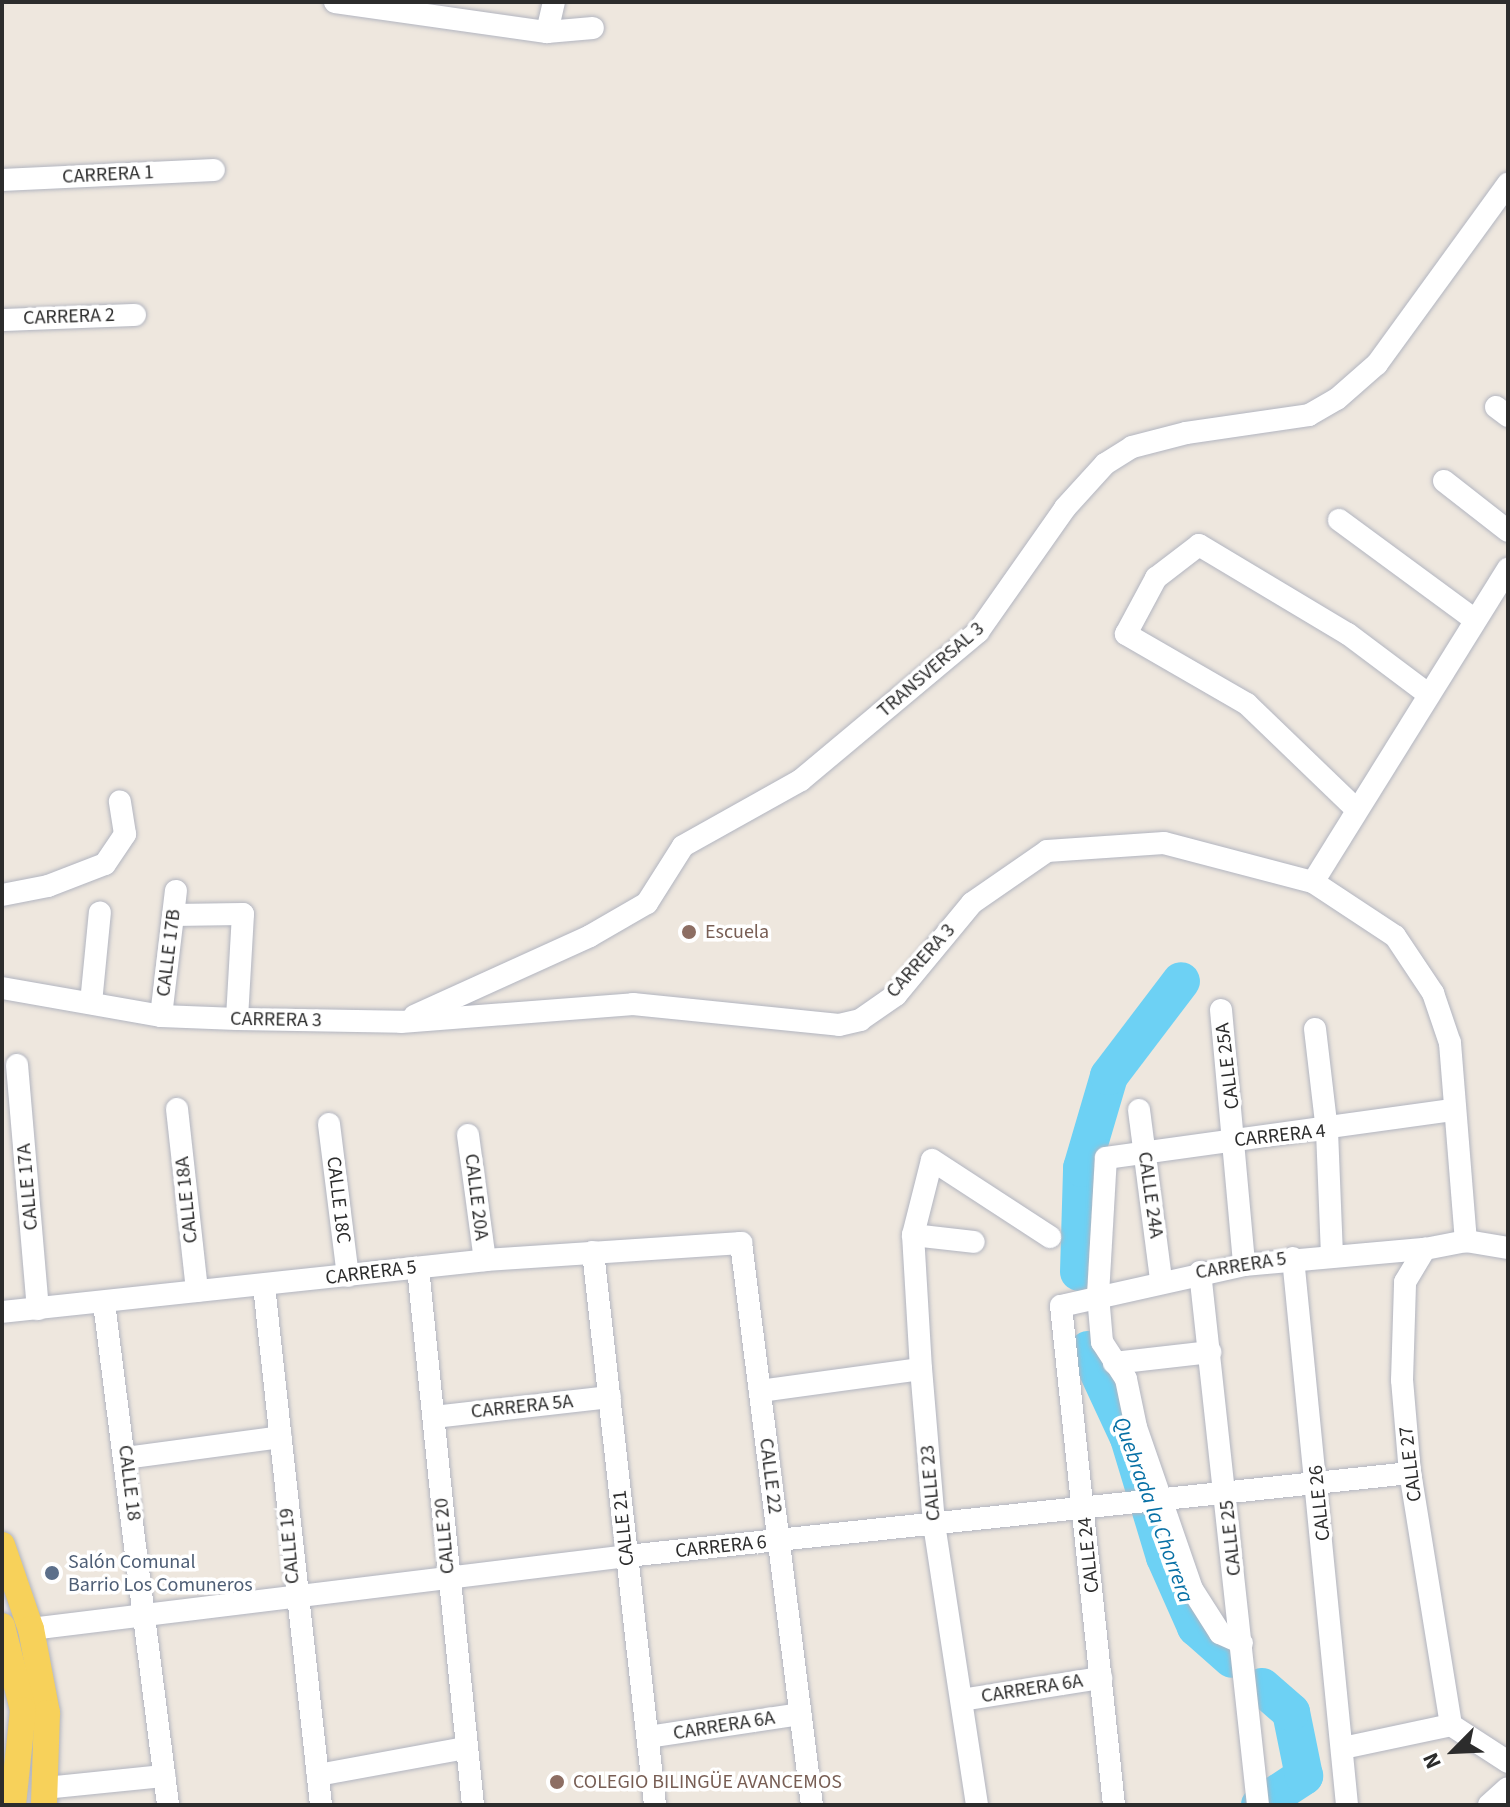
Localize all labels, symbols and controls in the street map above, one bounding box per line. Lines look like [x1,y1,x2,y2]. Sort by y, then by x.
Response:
street label: CARRERA 1 [62,161,154,189]
street label: CARRERA 2 [23,303,115,331]
street label: TRANSVERSAL 3 [873,617,989,723]
street label: CALLE 17B [152,908,186,998]
street label: CARRERA 3 [881,919,961,1003]
place label: Escuela [705,920,769,944]
marker: Escuela [680,923,698,941]
street label: CARRERA 3 [230,1007,322,1033]
street label: CALLE 25A [1211,1021,1245,1111]
street label: CARRERA 4 [1233,1119,1327,1153]
street label: CALLE 17A [12,1143,44,1231]
street label: CALLE 24A [1132,1150,1168,1240]
street label: CALLE 20A [459,1152,493,1242]
street label: CALLE 18A [171,1155,203,1245]
street label: CALLE 18C [321,1155,355,1245]
street label: CARRERA 5 [1194,1247,1288,1285]
street label: CARRERA 5 [324,1256,418,1290]
street label: CARRERA 5A [470,1390,574,1424]
water label: Quebrada la Chorrera [1107,1413,1199,1607]
street label: CALLE 27 [1394,1425,1428,1503]
street label: CALLE 22 [753,1437,787,1515]
street label: CALLE 18 [112,1444,146,1522]
street label: CALLE 23 [916,1444,946,1522]
street label: CALLE 26 [1304,1464,1336,1542]
street label: CALLE 21 [608,1489,640,1567]
street label: CALLE 20 [430,1497,460,1575]
street label: CALLE 25 [1215,1499,1247,1577]
street label: CALLE 19 [275,1507,305,1585]
street label: CALLE 24 [1073,1516,1105,1594]
street label: CARRERA 6 [674,1530,768,1564]
place label: Salón Comunal Barrio Los Comuneros [68,1550,253,1597]
marker: Salón Comunal Barrio Los Comuneros [43,1564,61,1582]
street label: CARRERA 6A [979,1669,1085,1709]
street label: CARRERA 6A [671,1706,777,1746]
north arrow [1414,1711,1494,1791]
text: N [1414,1748,1450,1774]
place label: COLEGIO BILINGÜE AVANCEMOS [573,1770,842,1794]
marker: COLEGIO BILINGÜE AVANCEMOS [548,1773,566,1791]

